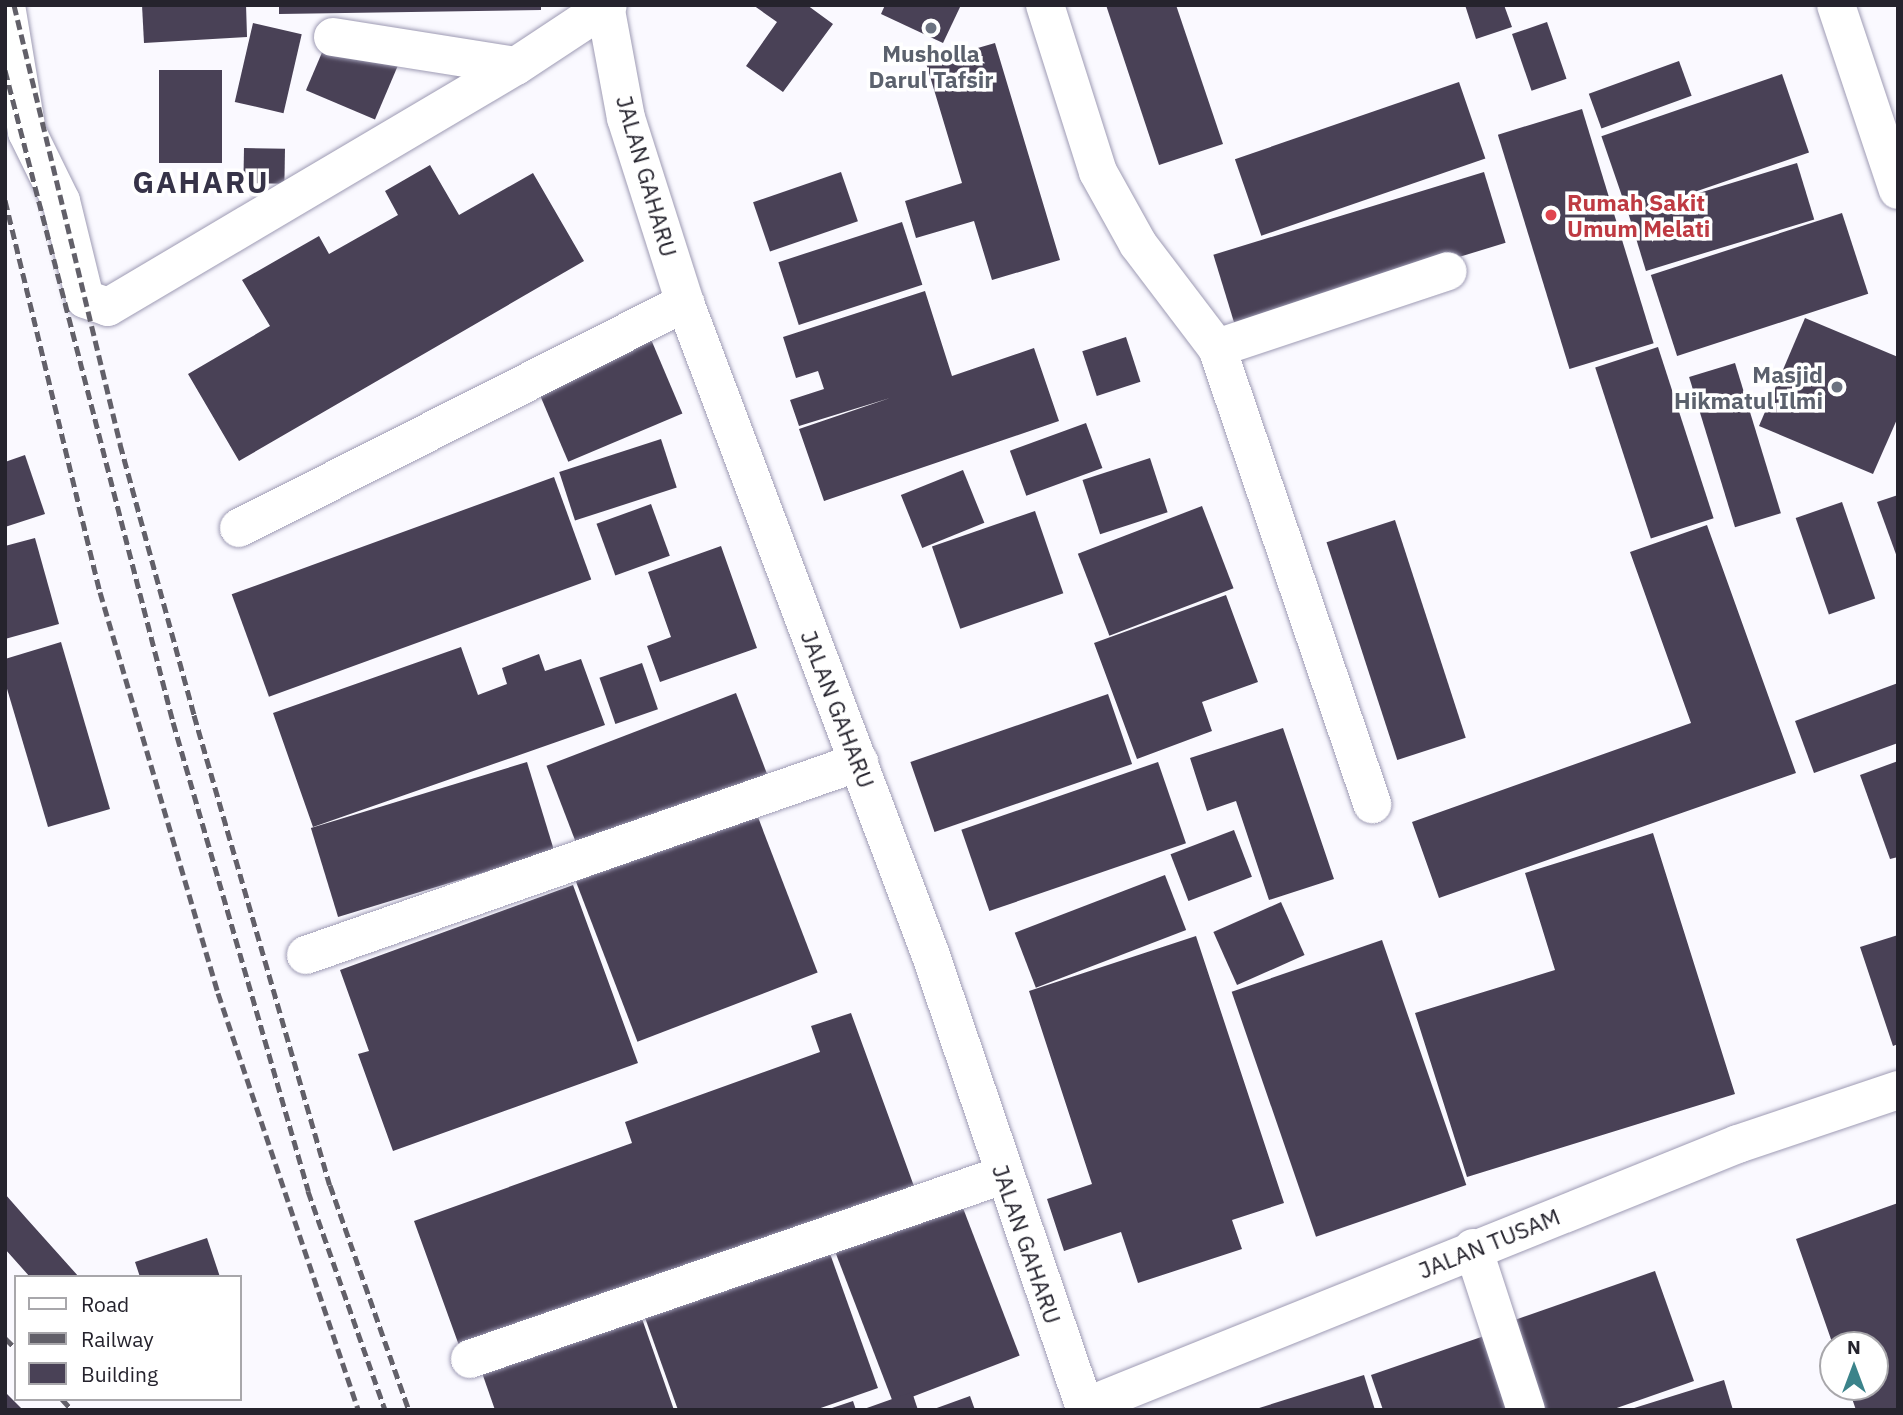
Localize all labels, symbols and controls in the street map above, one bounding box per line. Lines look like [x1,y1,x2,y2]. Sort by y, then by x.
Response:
marker: Musholla Darul Tafsir [923,20,939,36]
place label: Musholla Darul Tafsir [868,39,994,93]
street label: JALAN GAHARU [611,92,683,260]
district label: GAHARU [133,164,269,200]
place label: Rumah Sakit Umum Melati [1567,188,1710,242]
marker: Rumah Sakit Umum Melati [1541,205,1561,225]
place label: Masjid Hikmatul Ilmi [1674,360,1823,414]
marker: Masjid Hikmatul Ilmi [1829,379,1845,395]
street label: JALAN GAHARU [795,626,881,792]
street label: JALAN GAHARU [987,1161,1067,1327]
street label: JALAN TUSAM [1414,1202,1564,1284]
legend [14,1275,242,1401]
text: Road [81,1290,129,1318]
text: Railway [81,1325,154,1353]
north arrow [1819,1331,1889,1401]
text: N [1847,1335,1861,1359]
text: Building [81,1360,158,1388]

